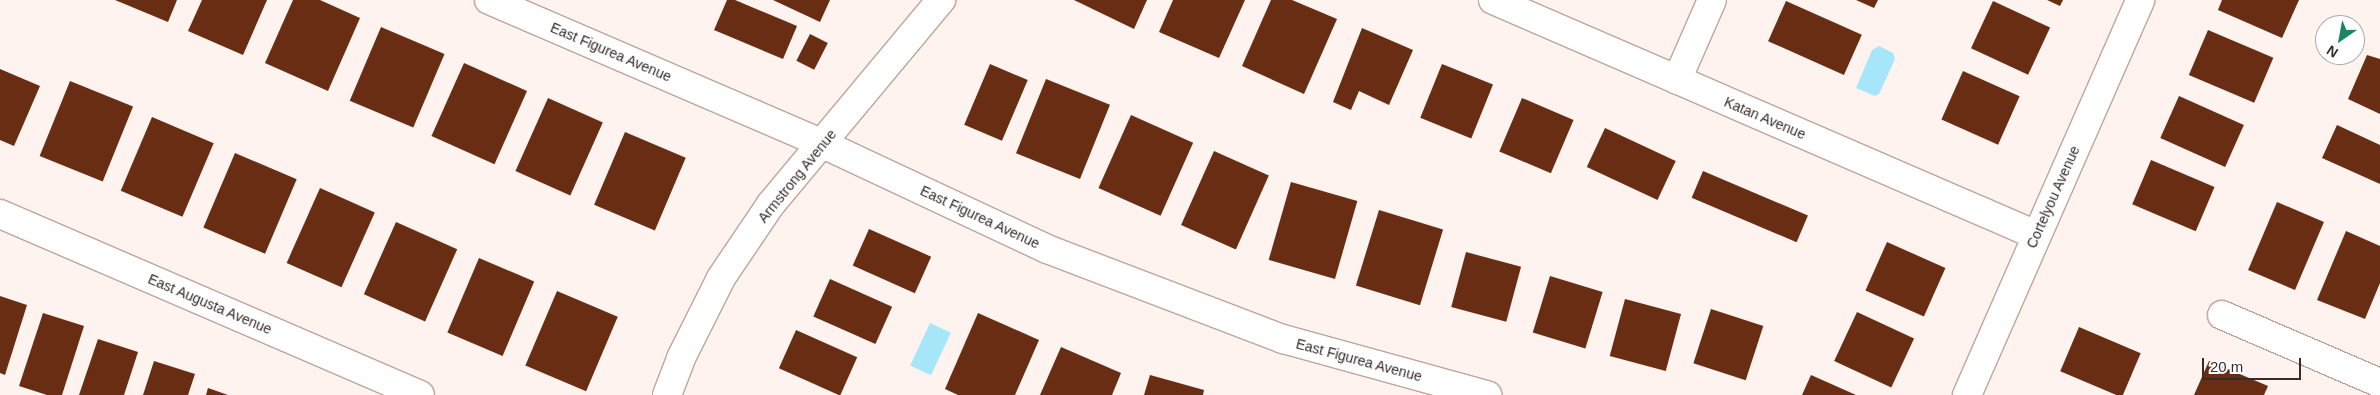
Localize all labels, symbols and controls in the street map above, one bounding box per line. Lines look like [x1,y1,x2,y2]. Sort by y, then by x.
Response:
north arrow [2315,15,2365,65]
street label: East Figurea Avenue [548,19,674,85]
text: N [2324,42,2341,61]
street label: Katan Avenue [1721,93,1809,143]
street label: Armstrong Avenue [754,126,840,226]
street label: Cortelyou Avenue [2023,143,2083,251]
street label: East Figurea Avenue [917,182,1043,252]
street label: East Augusta Avenue [145,270,275,338]
street label: East Figurea Avenue [1294,335,1424,385]
scale bar [2205,348,2304,380]
text: 20 m [2210,358,2243,375]

